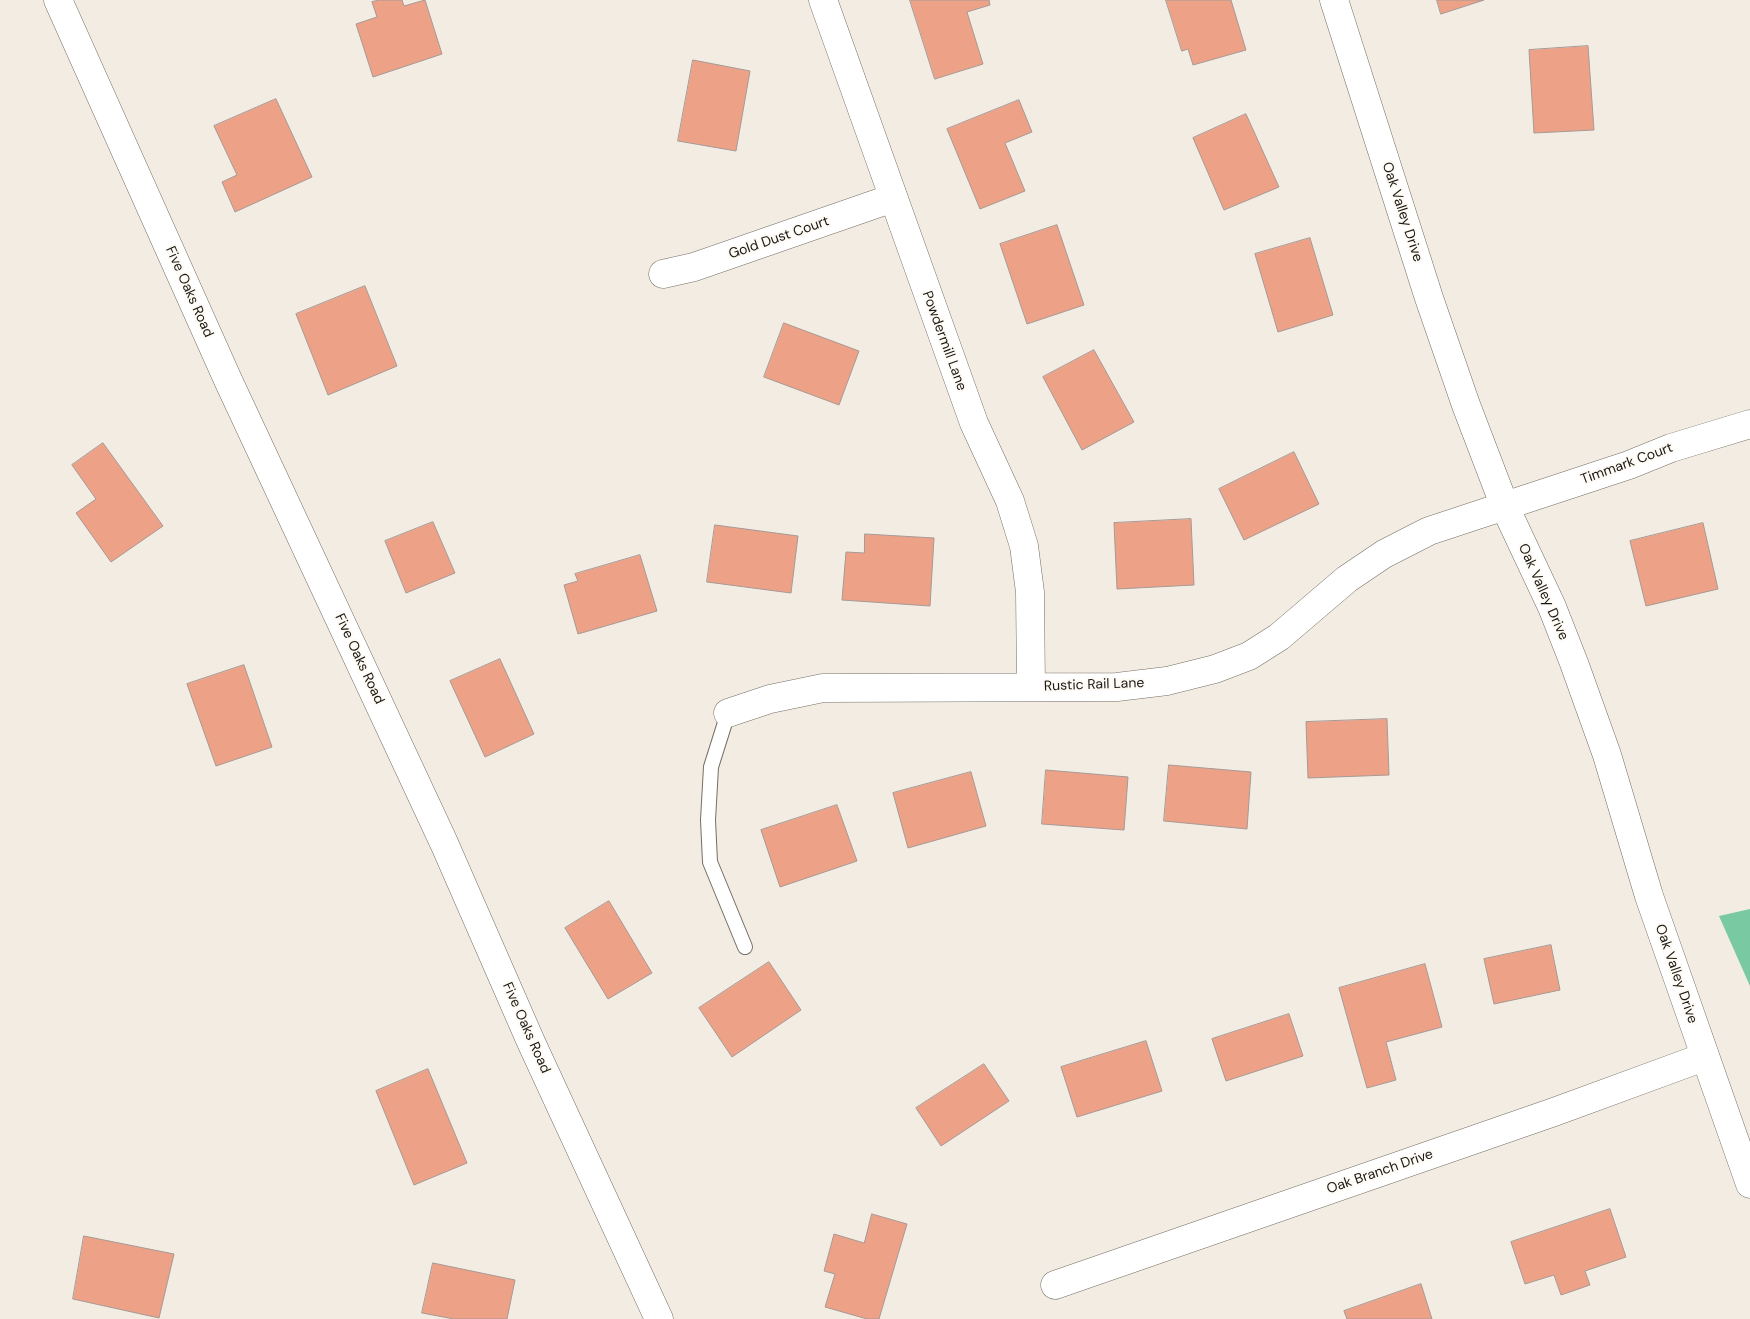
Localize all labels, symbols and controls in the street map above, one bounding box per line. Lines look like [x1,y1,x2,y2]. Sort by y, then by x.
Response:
street label: Oak Valley Drive [1378,160,1426,264]
street label: Gold Dust Court [727,213,831,263]
street label: Five Oaks Road [161,244,217,340]
street label: Powdermill Lane [918,289,970,393]
street label: Timmark Court [1579,440,1675,488]
street label: Oak Valley Drive [1514,541,1572,643]
street label: Five Oaks Road [331,611,387,707]
street label: Rustic Rail Lane [1043,675,1145,695]
street label: Oak Valley Drive [1651,922,1701,1026]
street label: Five Oaks Road [498,980,554,1076]
street label: Oak Branch Drive [1325,1146,1435,1198]

